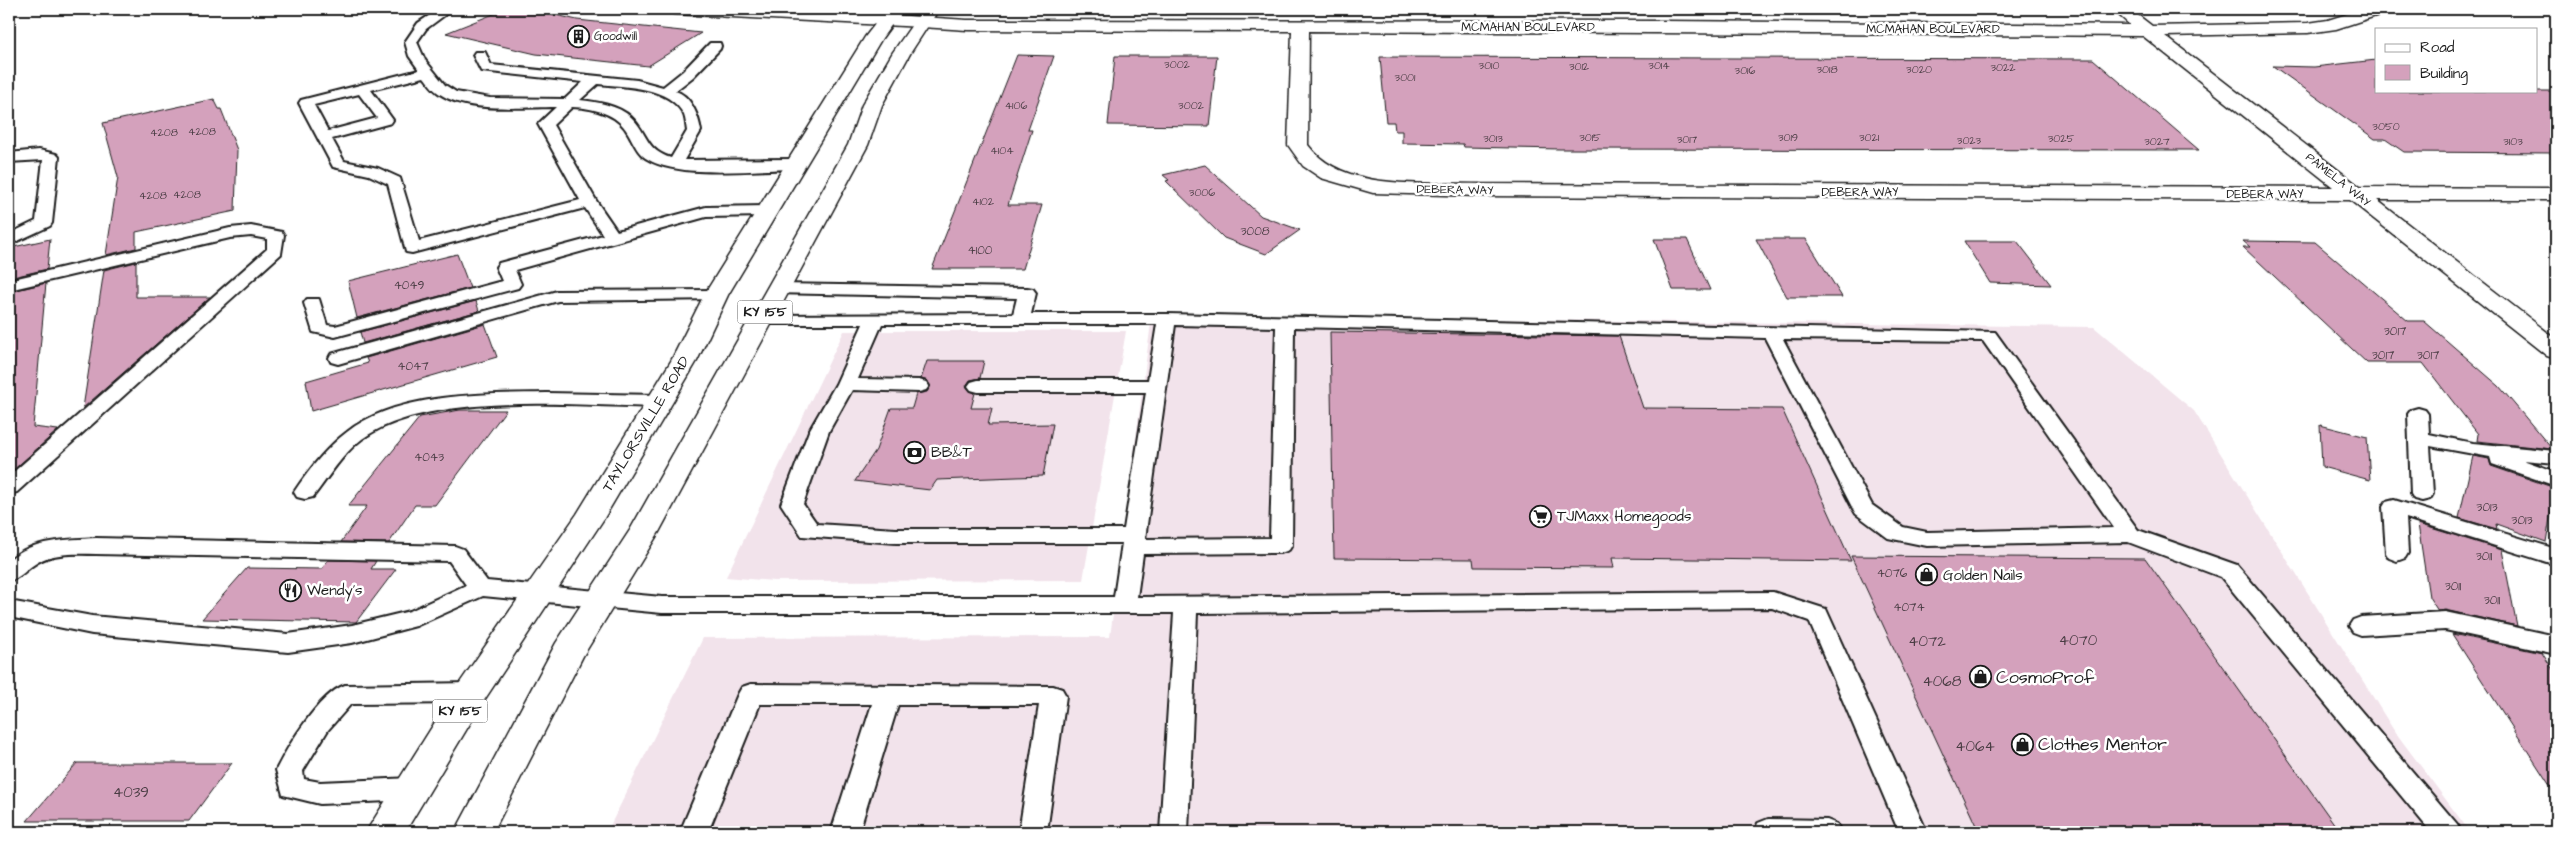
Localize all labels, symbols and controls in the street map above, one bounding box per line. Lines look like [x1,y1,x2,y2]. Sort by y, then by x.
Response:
street label: MCMAHAN BOULEVARD [1461,19,1595,36]
street label: MCMAHAN BOULEVARD [1866,21,2000,38]
building icon: Goodwill [566,24,590,48]
place label: Goodwill [594,28,637,45]
legend [2375,28,2538,92]
text: Road [2420,37,2455,58]
house number: 3002 [1164,57,1191,72]
house number: 3010 [1479,58,1499,73]
house number: 3014 [1648,58,1670,73]
house number: 3012 [1569,59,1590,74]
house number: 3022 [1990,60,2016,75]
house number: 3018 [1816,62,1838,77]
house number: 3020 [1906,62,1932,77]
house number: 3016 [1735,63,1756,78]
text: Building [2420,63,2468,85]
house number: 3001 [1395,70,1416,85]
house number: 4106 [1005,98,1027,113]
house number: 3002 [1178,98,1205,113]
house number: 3050 [2372,119,2400,134]
house number: 4208 [188,124,216,139]
house number: 4208 [150,125,178,140]
house number: 3015 [1579,130,1601,145]
house number: 3019 [1778,130,1798,145]
house number: 3021 [1859,130,1880,145]
house number: 3013 [1483,131,1503,146]
house number: 3025 [2048,131,2075,146]
house number: 3017 [1677,132,1698,147]
house number: 3023 [1957,133,1982,148]
house number: 3027 [2144,134,2170,149]
house number: 3103 [2503,134,2523,149]
house number: 4104 [990,143,1014,158]
street label: PAMELA WAY [2302,149,2375,211]
street label: DEBERA WAY [1416,181,1494,199]
street label: DEBERA WAY [1822,184,1899,201]
house number: 3006 [1189,185,1215,200]
street label: DEBERA WAY [2227,186,2304,203]
house number: 4208 [173,187,201,202]
house number: 4208 [139,188,167,203]
house number: 4102 [972,194,995,209]
house number: 3008 [1240,223,1270,240]
house number: 4100 [968,242,993,259]
house number: 4049 [394,277,425,294]
road number: KY 155 [738,300,792,324]
house number: 3017 [2384,323,2407,340]
house number: 3017 [2372,347,2395,364]
house number: 3017 [2417,347,2440,364]
street label: TAYLORSVILLE ROAD [597,352,695,496]
house number: 4047 [397,358,429,375]
bank icon: BB&T [903,440,927,464]
place label: BB&T [931,442,972,463]
house number: 4043 [414,449,444,466]
house number: 3013 [2476,499,2498,516]
supermarket icon: TJMaxx Homegoods [1529,504,1553,528]
place label: TJMaxx Homegoods [1557,506,1692,528]
house number: 3013 [2511,512,2533,529]
house number: 3011 [2476,548,2493,565]
shop icon: Golden Nails [1915,563,1939,587]
house number: 4076 [1877,565,1908,582]
place label: Golden Nails [1943,565,2023,586]
restaurant icon: Wendy's [279,578,303,602]
house number: 3011 [2445,578,2462,595]
place label: Wendy's [307,580,363,602]
house number: 3011 [2484,592,2501,609]
house number: 4074 [1893,599,1925,616]
house number: 4070 [2059,630,2098,651]
house number: 4072 [1908,631,1946,652]
shop icon: CosmoProf [1968,665,1992,689]
place label: CosmoProf [1996,665,2095,690]
house number: 4068 [1923,671,1962,692]
road number: KY 155 [432,699,488,722]
shop icon: Clothes Mentor [2010,732,2034,756]
place label: Clothes Mentor [2038,732,2167,757]
house number: 4064 [1955,736,1995,757]
house number: 4039 [113,782,149,803]

